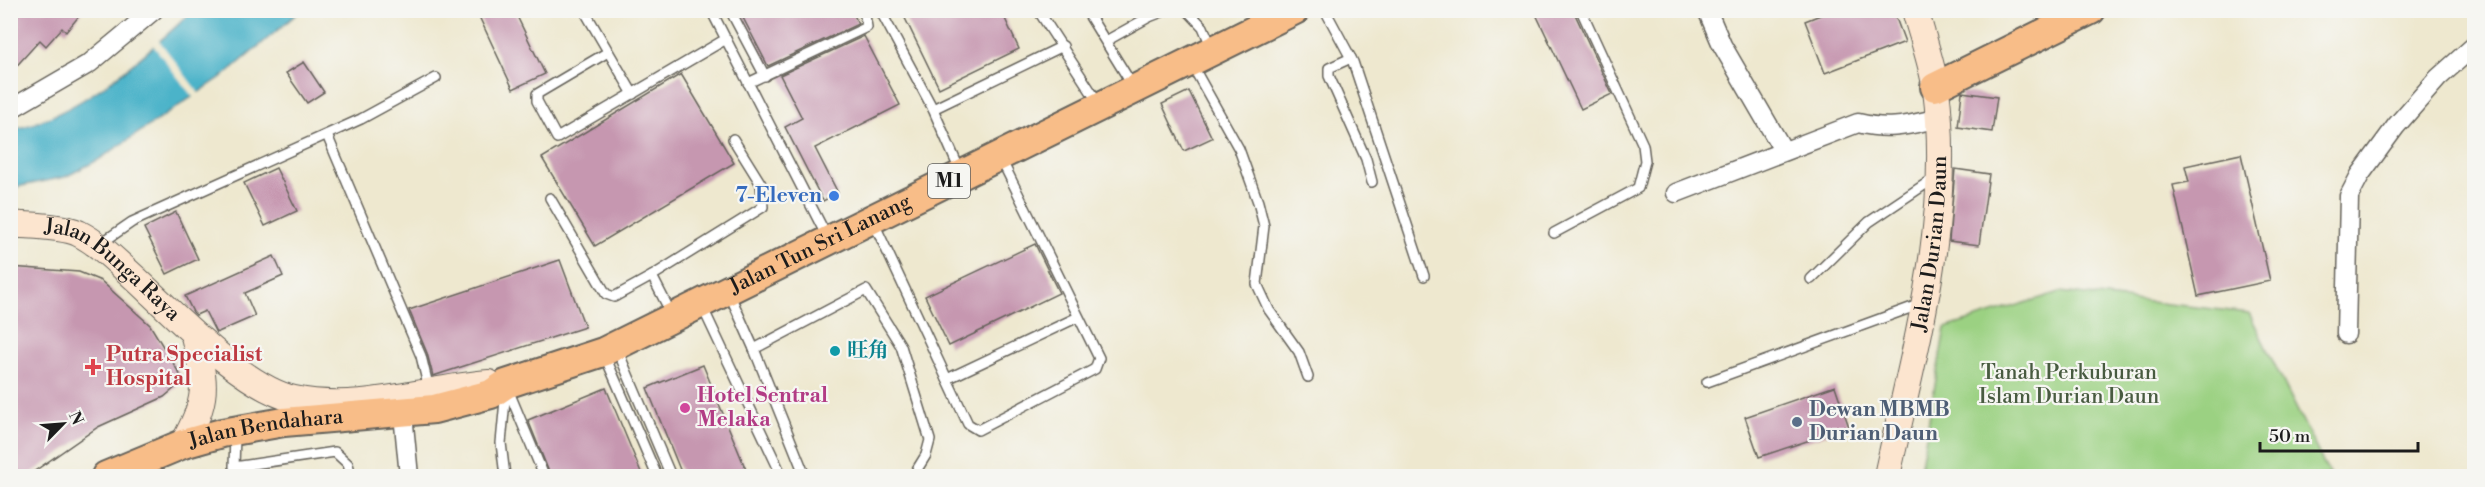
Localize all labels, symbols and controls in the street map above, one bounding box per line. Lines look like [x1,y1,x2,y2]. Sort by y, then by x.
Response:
street label: Jalan Durian Daun [1906,155,1953,335]
road number: M1 [928,164,970,198]
place label: 7-Eleven [735,183,822,209]
street label: Jalan Tun Sri Lanang [724,189,915,301]
marker: 7-Eleven [827,189,841,203]
street label: Jalan Bunga Raya [42,213,186,327]
place label: 旺角 [847,338,889,364]
place label: Putra Specialist Hospital [106,342,263,392]
marker: 旺角 [828,344,842,358]
marker: Putra Specialist Hospital [84,358,102,376]
park label: Tanah Perkuburan Islam Durian Daun [1979,360,2160,410]
place label: Hotel Sentral Melaka [697,383,828,433]
north arrow [33,394,93,454]
place label: Dewan MBMB Durian Daun [1809,397,1950,447]
marker: Hotel Sentral Melaka [678,401,692,415]
street label: Jalan Bendahara [185,404,345,455]
text: N [64,408,88,428]
marker: Dewan MBMB Durian Daun [1790,415,1804,429]
scale bar [2260,415,2418,453]
text: 50 m [2269,425,2311,448]

